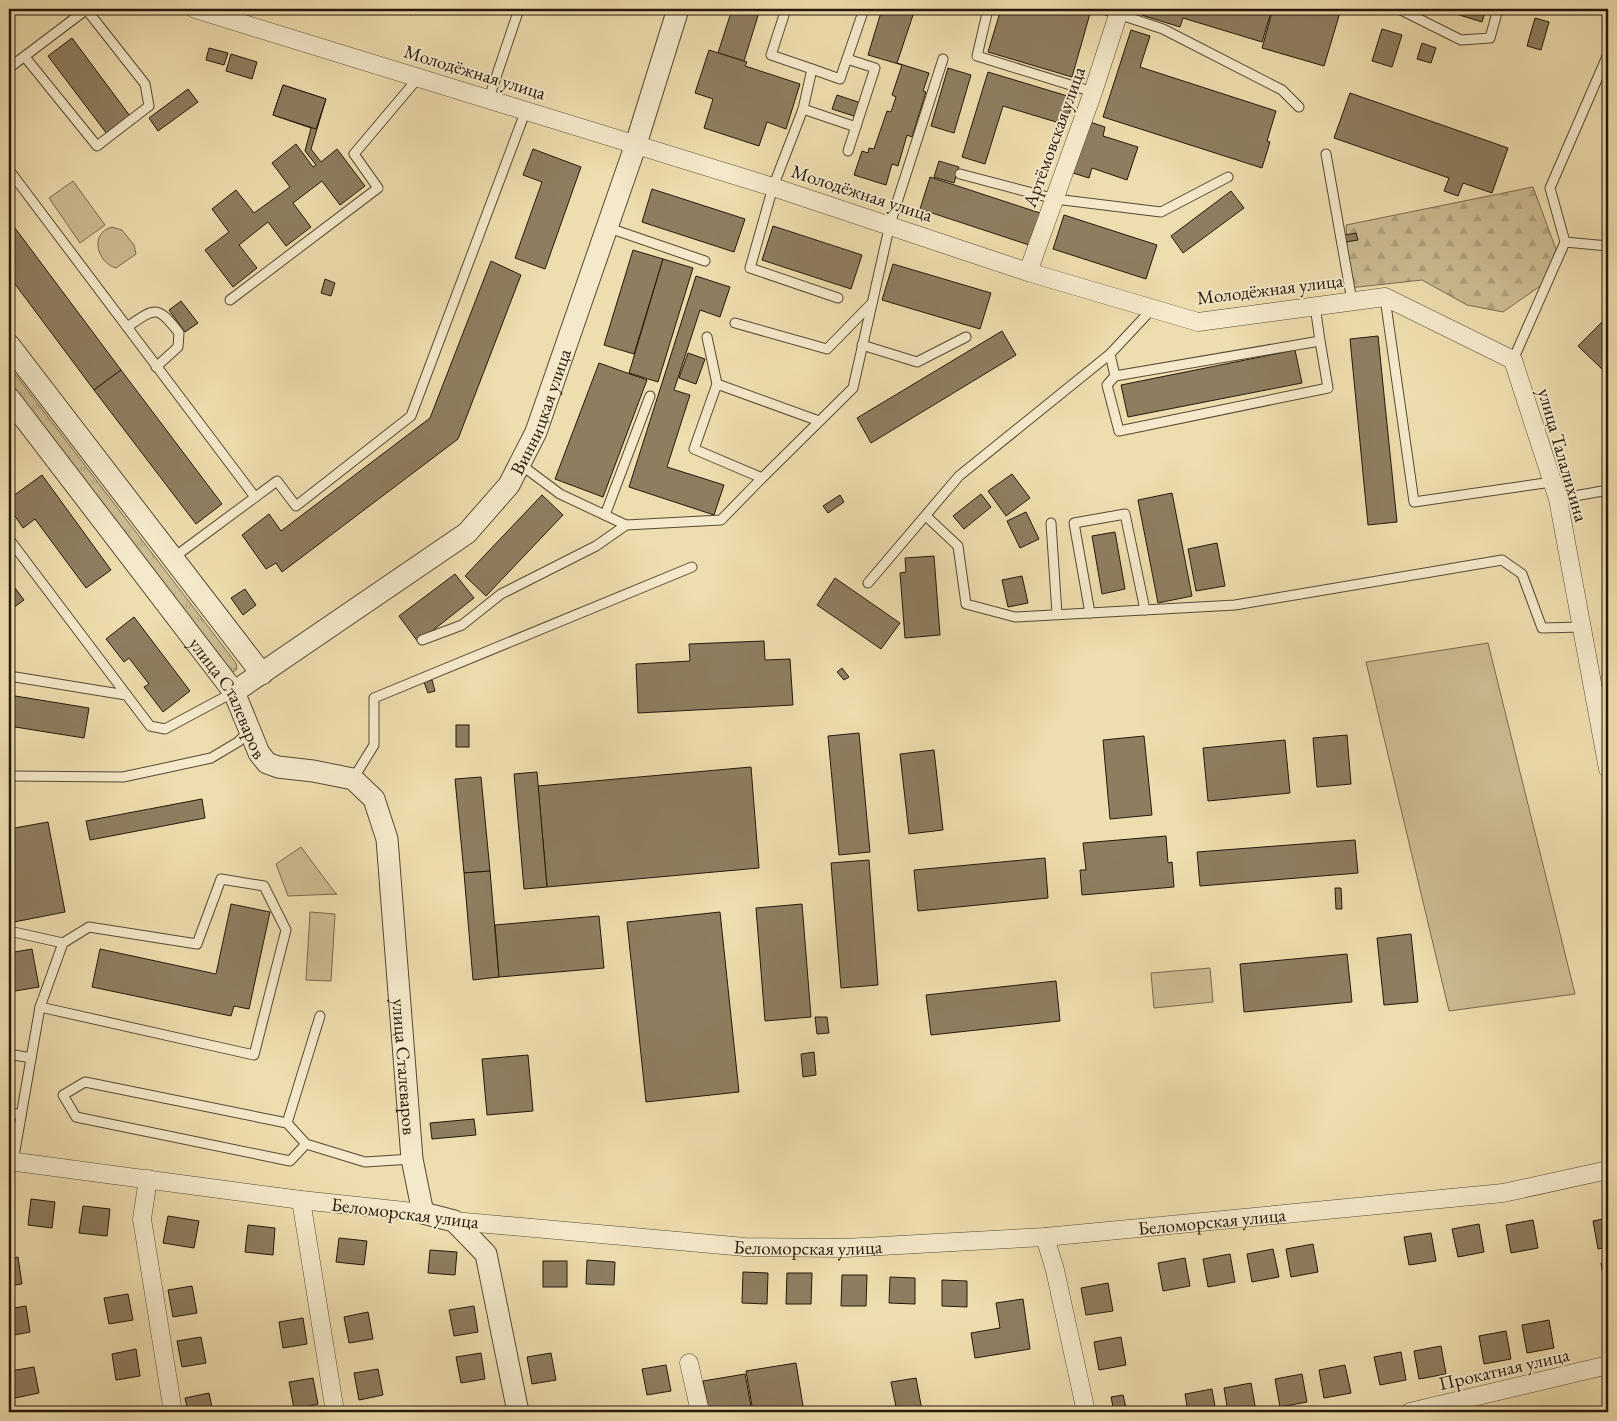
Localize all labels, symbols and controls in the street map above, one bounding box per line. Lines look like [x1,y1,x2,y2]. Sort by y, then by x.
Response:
street label: Молодёжная улица [401,39,549,106]
street label: Артёмовская улица [1017,63,1091,212]
street label: Молодёжная улица [788,158,936,228]
street label: Молодёжная улица [1196,268,1345,310]
street label: Винницкая улица [504,345,577,479]
street label: улица Талалихина [1532,385,1594,525]
street label: улица Сталеваров [184,632,271,764]
street label: улица Сталеваров [387,997,423,1136]
street label: Беломорская улица [330,1192,481,1235]
street label: Беломорская улица [1137,1201,1287,1241]
street label: Беломорская улица [732,1233,883,1261]
street label: Прокатная улица [1436,1342,1572,1396]

